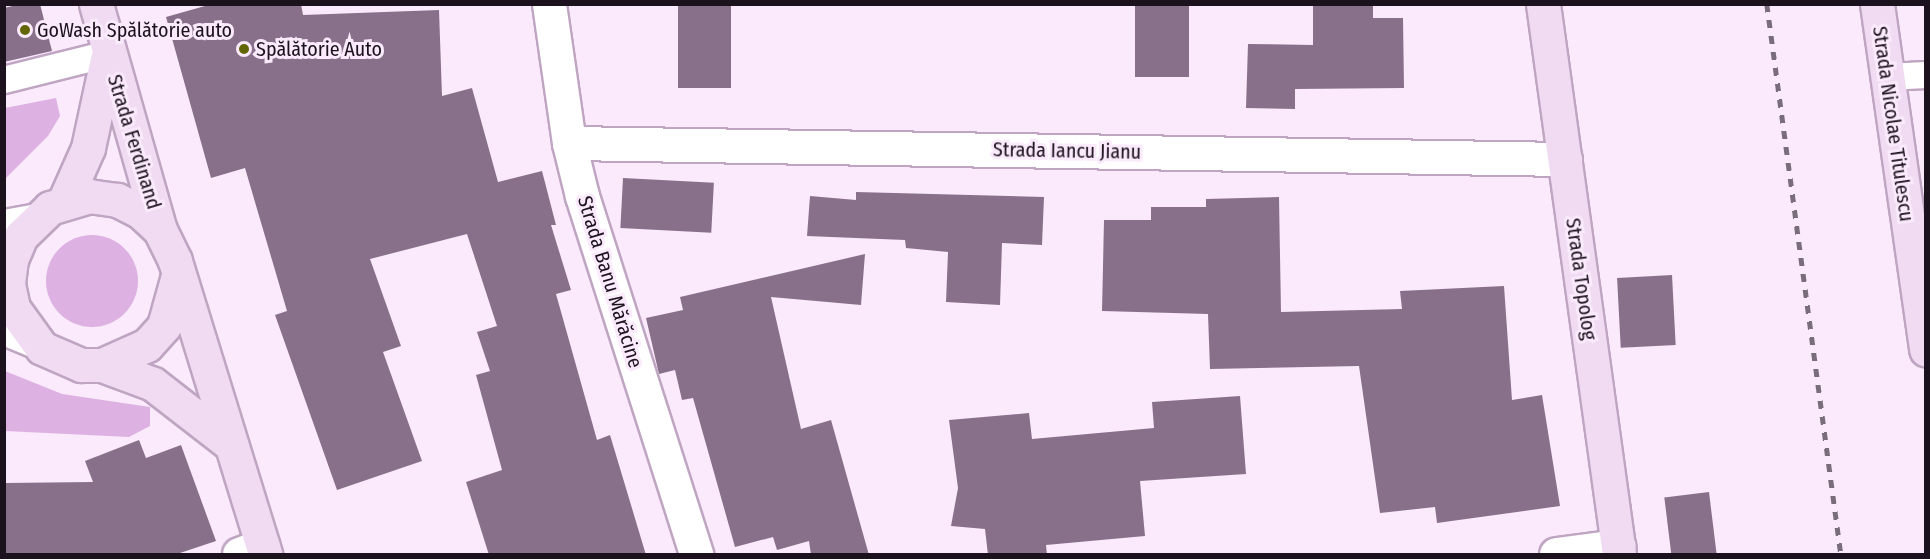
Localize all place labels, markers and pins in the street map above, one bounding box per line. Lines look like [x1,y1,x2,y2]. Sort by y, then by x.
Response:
place label: GoWash Spălătorie auto [37,18,232,42]
marker: GoWash Spălătorie auto [18,23,32,37]
place label: Spălătorie Auto [256,37,382,61]
marker: Spălătorie Auto [237,42,251,56]

